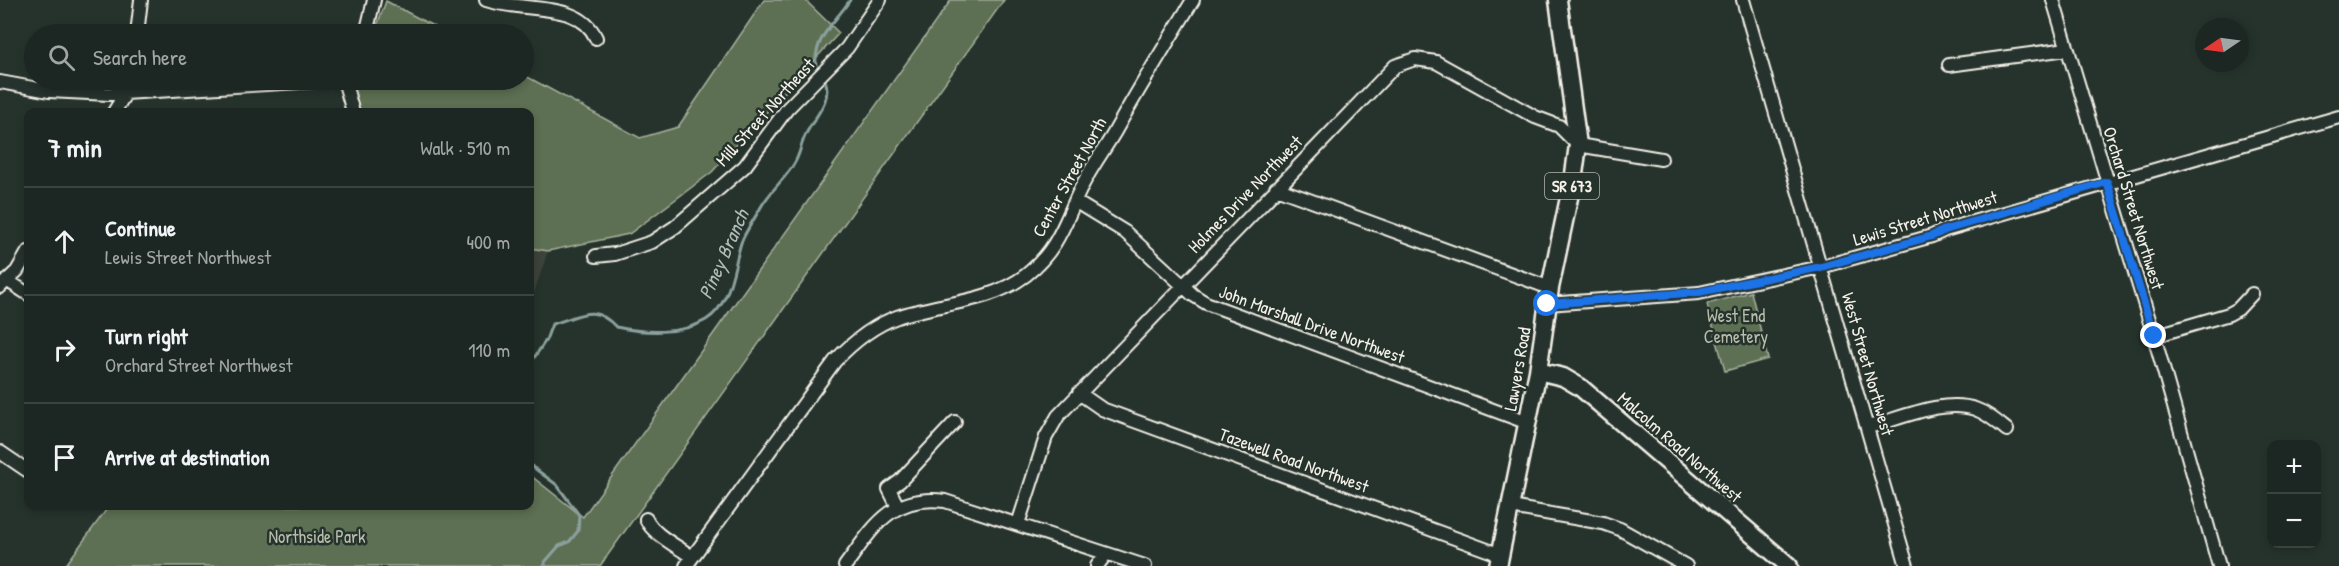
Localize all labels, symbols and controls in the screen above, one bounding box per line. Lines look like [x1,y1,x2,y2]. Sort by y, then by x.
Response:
north arrow [2195,18,2249,72]
search box [24,24,534,90]
icon: search [45,41,78,74]
text: Search here [93,42,187,72]
street label: Mill Street Northeast [710,52,821,171]
street label: Center Street North [1026,112,1112,241]
street label: Orchard Street Northwest [2097,124,2171,293]
street label: Holmes Drive Northwest [1182,129,1308,258]
text: 7 min [48,130,102,165]
text: Walk · 510 m [420,134,510,161]
road number: SR 673 [1545,173,1599,199]
street label: Lewis Street Northwest [1850,184,2001,252]
water label: Piney Branch [691,204,756,303]
text: Continue [105,213,176,243]
icon: ahead [48,225,81,258]
text: 400 m [466,228,510,255]
text: Lewis Street Northwest [105,243,271,270]
street label: John Marshall Drive Northwest [1216,279,1409,370]
route start [1533,290,1559,316]
street label: West Street Northwest [1836,290,1901,439]
park label: West End Cemetery [1704,303,1769,349]
text: Turn right [105,321,188,351]
route end [2140,322,2166,348]
street label: Lawyers Road [1497,325,1537,413]
icon: right [48,333,81,366]
text: 110 m [468,336,510,363]
text: Orchard Street Northwest [105,351,293,378]
street label: Malcolm Road Northwest [1612,386,1748,509]
street label: Tazewell Road Northwest [1216,421,1373,499]
map controls [2267,440,2321,548]
button: + [2267,440,2321,494]
icon: arrive [48,441,81,474]
text: Arrive at destination [105,442,270,472]
button: − [2267,494,2321,548]
park label: Northside Park [269,524,366,549]

